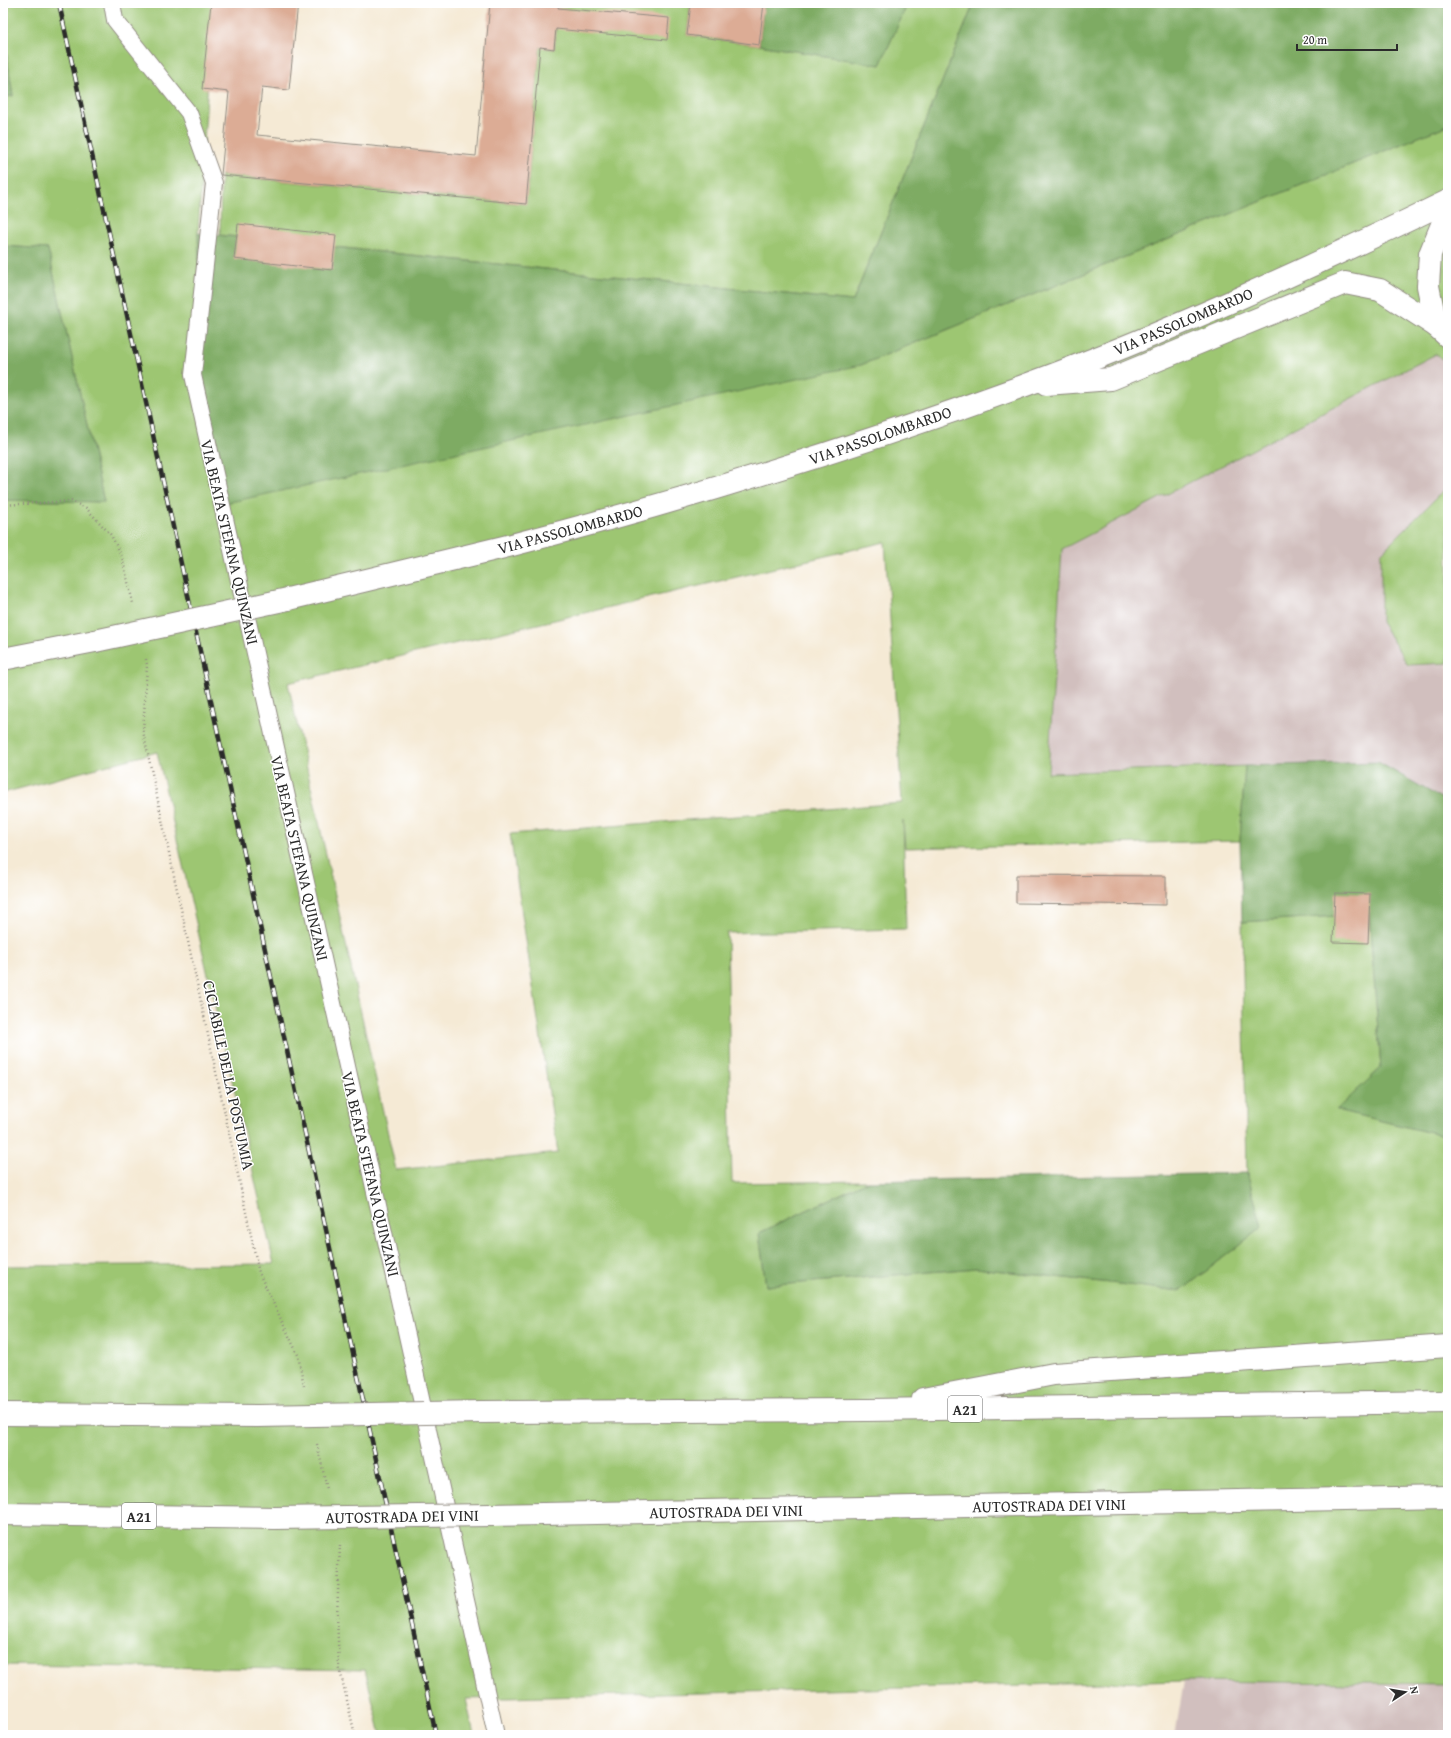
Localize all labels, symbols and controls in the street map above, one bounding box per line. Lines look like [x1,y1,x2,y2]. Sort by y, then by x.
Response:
scale bar [1297,26,1397,52]
text: 20 m [1303,31,1327,48]
street label: VIA PASSOLOMBARDO [1110,281,1257,361]
street label: VIA PASSOLOMBARDO [805,399,955,471]
street label: VIA BEATA STEFANA QUINZANI [195,437,265,647]
street label: VIA PASSOLOMBARDO [495,498,646,560]
street label: VIA BEATA STEFANA QUINZANI [265,753,335,963]
street label: CICLABILE DELLA POSTUMIA [197,978,261,1172]
street label: VIA BEATA STEFANA QUINZANI [336,1069,406,1279]
road number: A21 [948,1396,982,1422]
street label: AUTOSTRADA DEI VINI [972,1492,1126,1518]
street label: AUTOSTRADA DEI VINI [649,1498,803,1524]
road number: A21 [122,1503,156,1529]
street label: AUTOSTRADA DEI VINI [325,1503,479,1529]
north arrow [1385,1672,1425,1712]
text: N [1406,1685,1424,1696]

